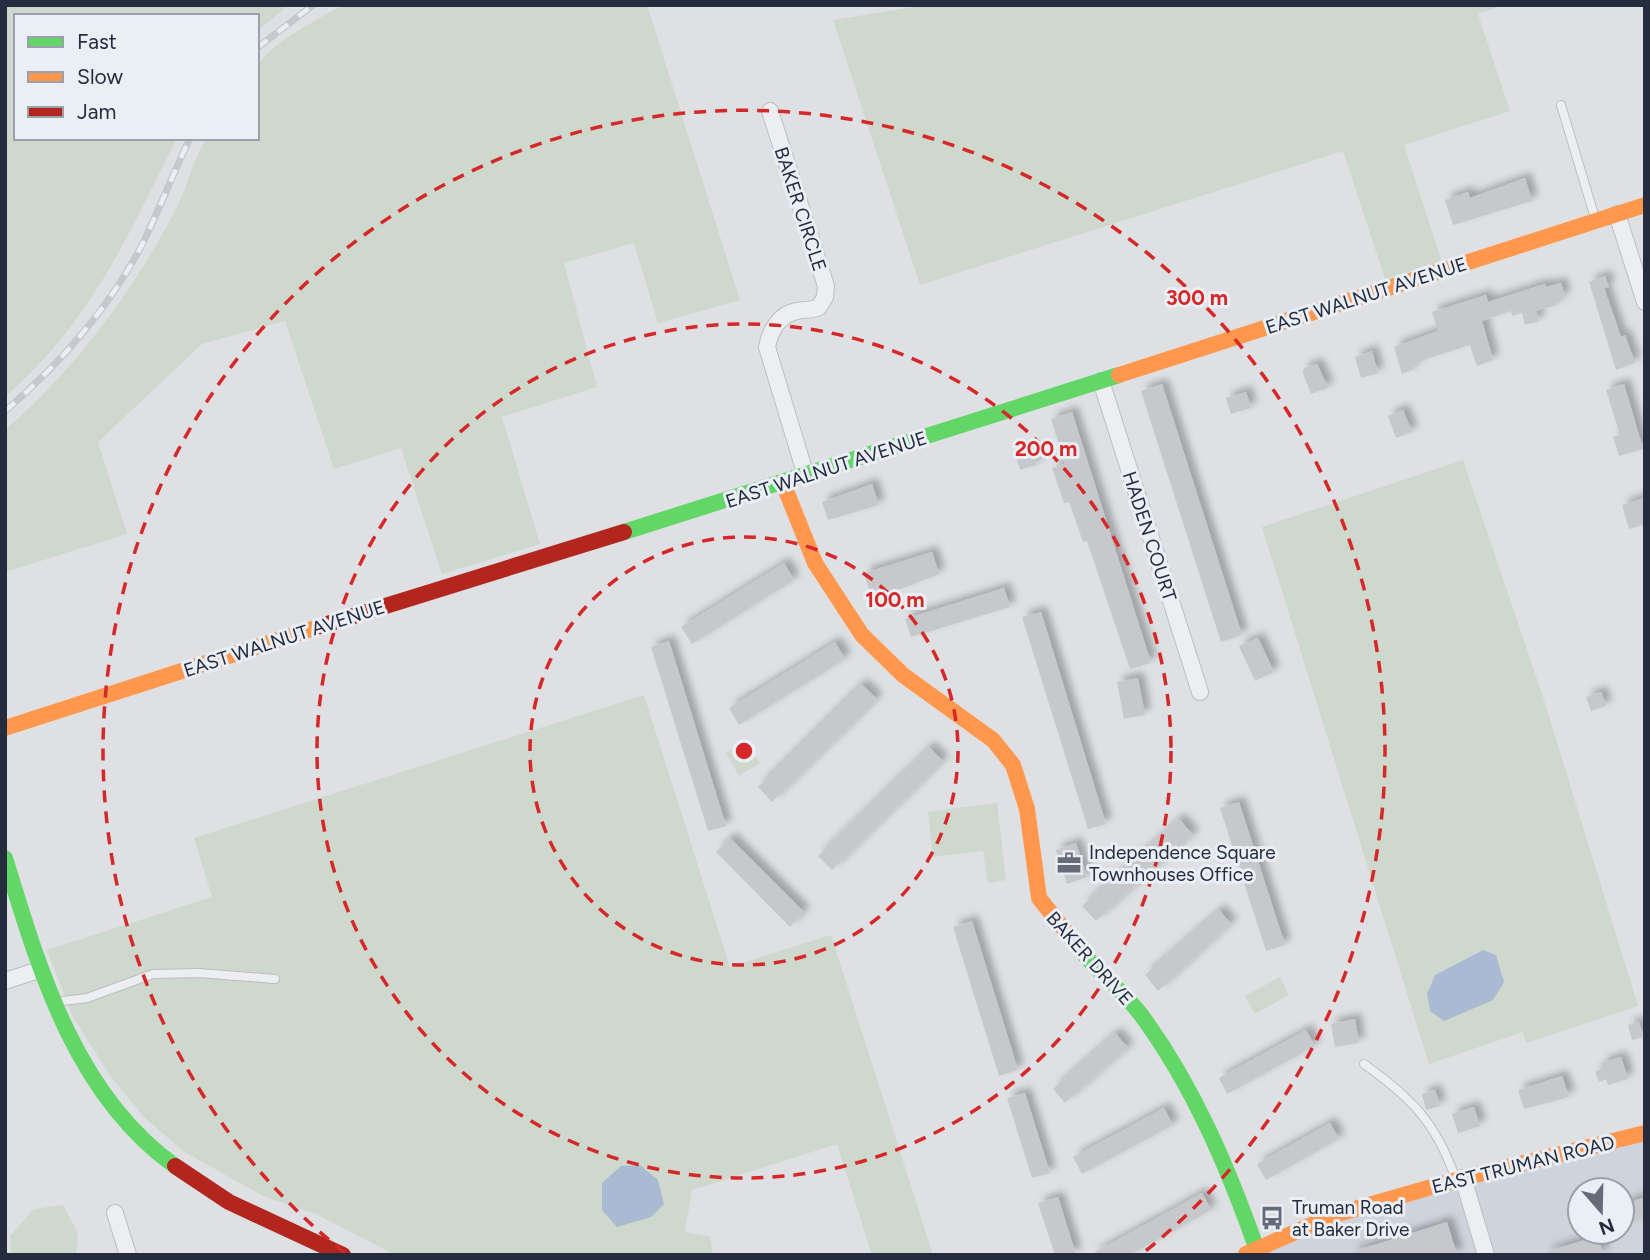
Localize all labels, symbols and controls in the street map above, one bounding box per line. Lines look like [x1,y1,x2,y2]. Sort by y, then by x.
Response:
legend [14,14,259,140]
text: Fast [77,29,117,54]
text: Slow [77,64,123,89]
text: Jam [77,99,116,124]
street label: BAKER CIRCLE [770,144,831,274]
street label: EAST WALNUT AVENUE [1263,252,1470,339]
text: 300 m [1166,285,1228,310]
street label: EAST WALNUT AVENUE [723,426,930,513]
text: 200 m [1015,436,1077,461]
street label: HADEN COURT [1118,468,1181,604]
text: 100 m [865,587,925,612]
street label: EAST WALNUT AVENUE [181,595,388,682]
centre of rings [732,739,756,763]
place label: Independence Square Townhouses Office [1089,841,1276,886]
office icon: Independence Square Townhouses Office [1055,849,1083,877]
street label: BAKER DRIVE [1041,907,1138,1010]
street label: EAST TRUMAN ROAD [1429,1131,1617,1198]
north arrow [1566,1176,1636,1246]
place label: Truman Road at Baker Drive [1292,1196,1409,1241]
bus stop icon: Truman Road at Baker Drive [1258,1204,1286,1232]
text: N [1596,1213,1617,1240]

